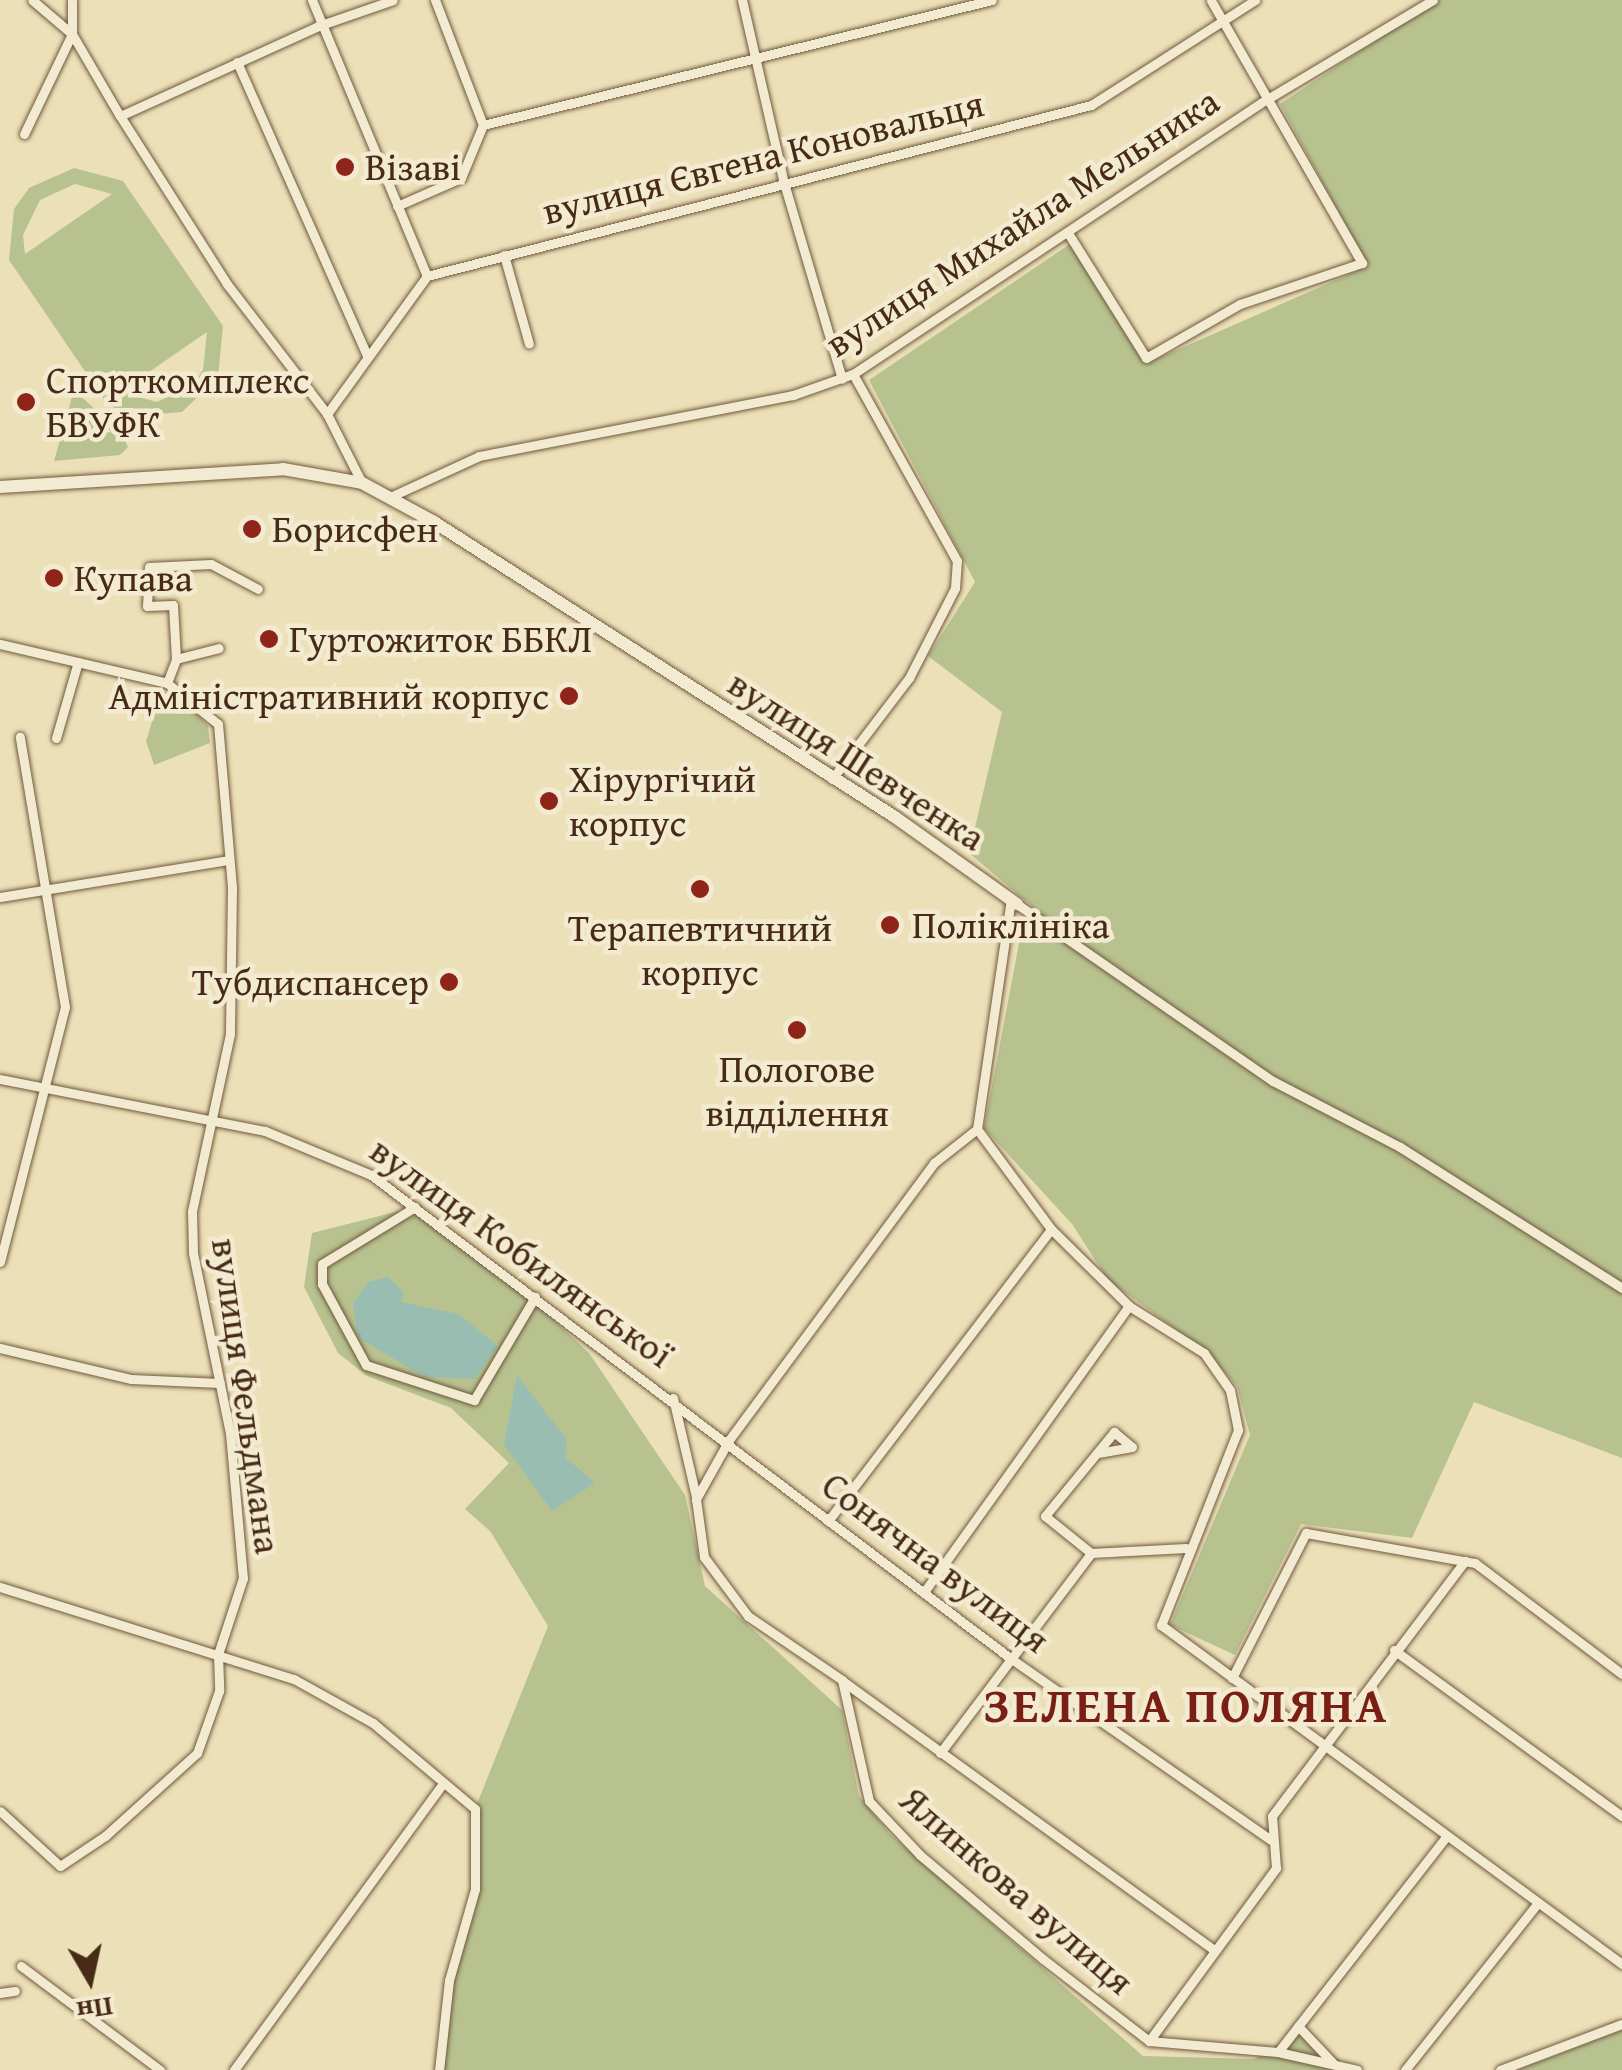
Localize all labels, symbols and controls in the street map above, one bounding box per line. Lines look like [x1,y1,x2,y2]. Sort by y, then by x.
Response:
street label: вулиця Михайла Мельника [817,78,1227,366]
street label: вулиця Євгена Коновальця [538,80,988,234]
place label: Візаві [365,144,461,190]
marker: Візаві [334,156,356,178]
place label: Спорткомплекс БВУФК [46,357,310,446]
marker: Спорткомплекс БВУФК [15,391,37,413]
place label: Борисфен [272,506,438,552]
marker: Борисфен [241,518,263,540]
place label: Купава [74,555,193,601]
marker: Купава [43,567,65,589]
place label: Гуртожиток ББКЛ [289,616,592,662]
marker: Гуртожиток ББКЛ [258,628,280,650]
street label: вулиця Шевченка [720,660,994,860]
place label: Адміністративний корпус [108,673,549,719]
marker: Адміністративний корпус [558,685,580,707]
place label: Хірургічий корпус [569,756,756,846]
marker: Хірургічий корпус [538,790,560,812]
marker: Терапевтичний корпус [689,878,711,900]
place label: Поліклініка [912,902,1110,948]
place label: Терапевтичний корпус [568,905,832,994]
marker: Поліклініка [877,912,903,938]
place label: Тубдиспансер [192,959,429,1005]
marker: Тубдиспансер [438,971,460,993]
marker: Пологове відділення [786,1019,808,1041]
place label: Пологове відділення [705,1046,889,1136]
street label: вулиця Кобилянської [362,1127,682,1377]
street label: вулиця Фельдмана [202,1235,292,1557]
street label: Сонячна вулиця [813,1462,1059,1662]
district label: ЗЕЛЕНА ПОЛЯНА [983,1676,1389,1734]
street label: Ялинкова вулиця [891,1776,1143,2004]
north arrow [40,1930,140,2030]
text: Пн [74,1987,116,2033]

